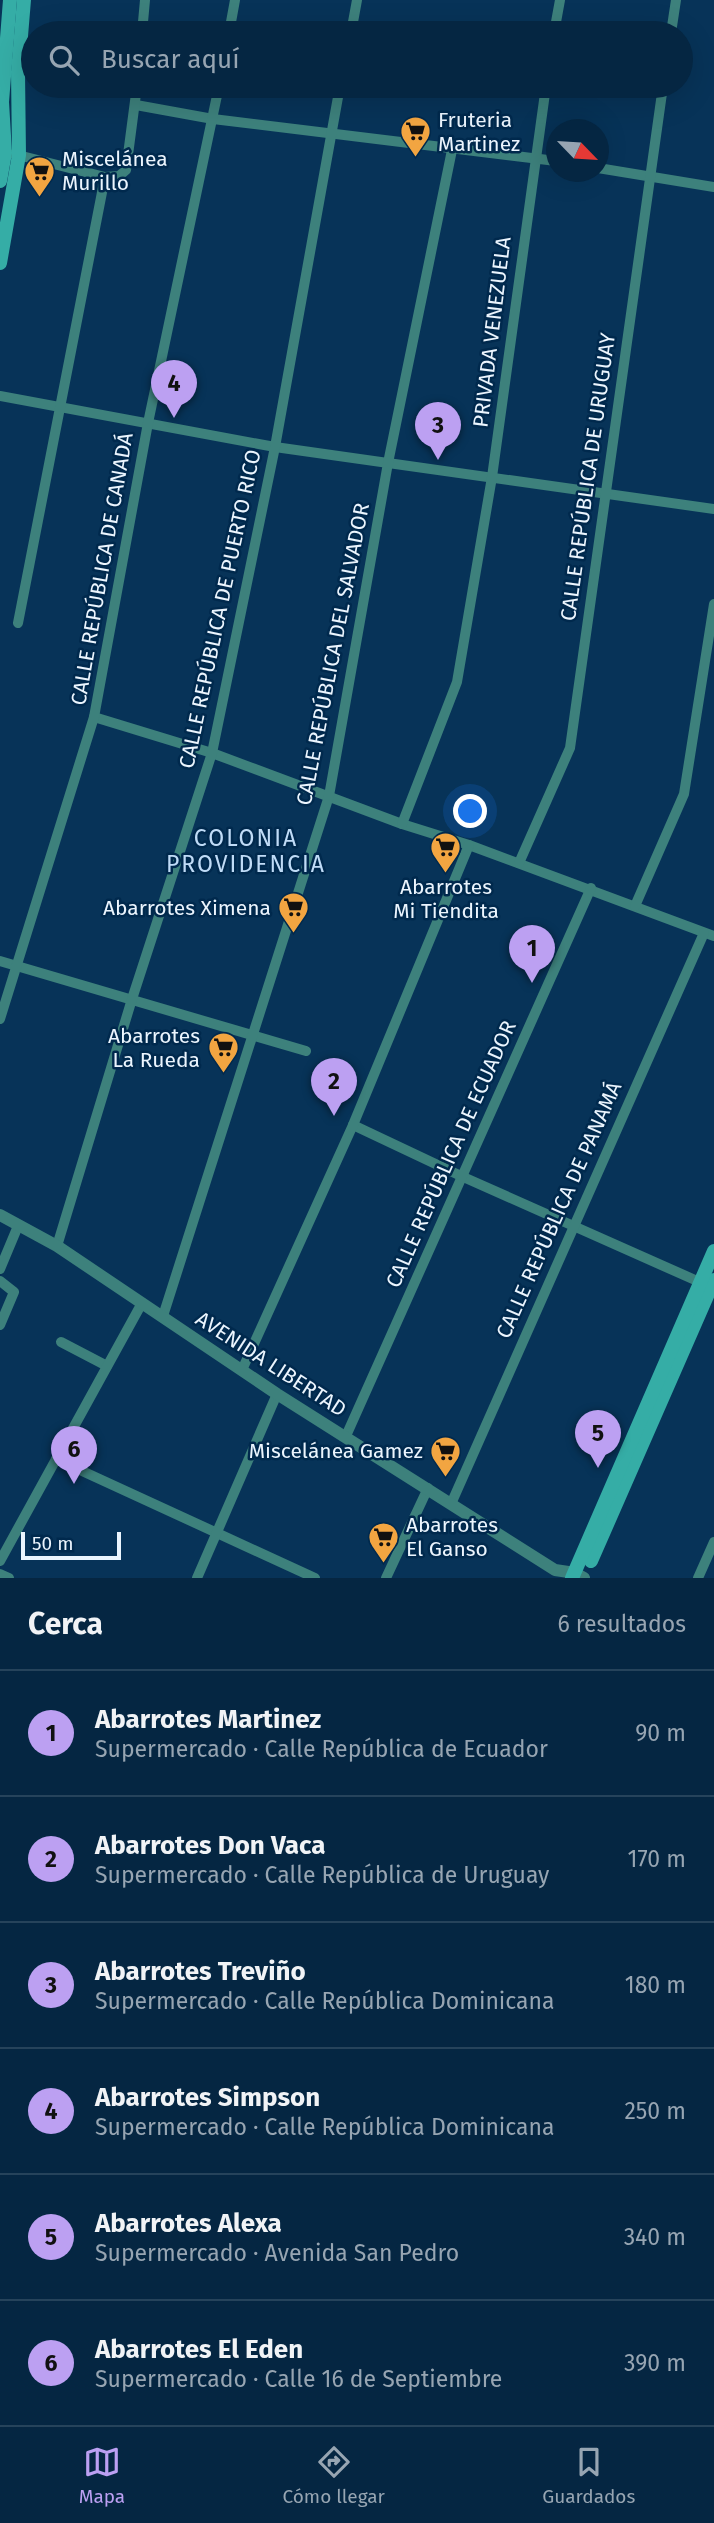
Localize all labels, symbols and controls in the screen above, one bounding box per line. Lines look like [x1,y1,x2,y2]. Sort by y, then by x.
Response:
search box [21,21,693,98]
icon: search [45,41,83,79]
text: Buscar aquí [101,44,239,75]
place label: Fruteria Martinez [438,107,520,157]
supermarket icon: Fruteria Martinez [398,115,432,159]
north arrow [546,119,609,182]
place label: Miscelánea Murillo [62,146,168,196]
supermarket icon: Miscelánea Murillo [22,154,56,198]
street label: PRIVADA VENEZUELA [467,235,517,429]
street label: CALLE REPÚBLICA DE URUGUAY [555,331,621,623]
pin: 4 [151,360,197,418]
pin: 3 [415,402,461,460]
street label: CALLE REPÚBLICA DE CANADÁ [65,431,139,707]
street label: CALLE REPÚBLICA DE PUERTO RICO [173,447,267,771]
street label: CALLE REPÚBLICA DEL SALVADOR [291,500,375,807]
your location [453,794,487,828]
district label: COLONIA PROVIDENCIA [166,824,326,878]
supermarket icon: Abarrotes Mi Tiendita [429,830,463,874]
place label: Abarrotes Mi Tiendita [393,874,499,924]
supermarket icon: Abarrotes Ximena [277,891,311,935]
place label: Abarrotes Ximena [103,895,271,921]
pin: 1 [509,925,555,983]
street label: CALLE REPÚBLICA DE ECUADOR [380,1016,522,1292]
place label: Abarrotes La Rueda [108,1023,200,1073]
supermarket icon: Abarrotes La Rueda [206,1031,240,1075]
pin: 2 [311,1058,357,1116]
street label: CALLE REPÚBLICA DE PANAMÁ [491,1078,627,1342]
street label: AVENIDA LIBERTAD [191,1306,351,1422]
pin: 5 [575,1410,621,1468]
pin: 6 [51,1426,97,1484]
supermarket icon: Miscelánea Gamez [429,1434,463,1478]
place label: Miscelánea Gamez [249,1438,423,1464]
place label: Abarrotes El Ganso [406,1512,498,1562]
supermarket icon: Abarrotes El Ganso [366,1520,400,1564]
scale bar [21,1529,121,1561]
text: 50 m [32,1532,73,1555]
text: Cerca [28,1606,103,1642]
text: 6 resultados [557,1610,686,1638]
text: Abarrotes Martinez [95,1704,321,1735]
text: 1 [46,1719,56,1747]
text: 90 m [635,1719,686,1747]
text: Supermercado · Calle República de Ecuador [95,1735,548,1763]
text: Abarrotes Don Vaca [95,1830,326,1861]
text: 2 [45,1845,57,1873]
text: 170 m [627,1845,686,1873]
text: Supermercado · Calle República de Uruguay [95,1861,549,1889]
text: Abarrotes Treviño [95,1956,306,1987]
text: 3 [45,1971,57,1999]
text: 180 m [625,1971,686,1999]
text: Supermercado · Calle República Dominicana [95,1987,555,2015]
text: Abarrotes Simpson [95,2082,320,2113]
text: 4 [45,2097,58,2125]
text: 250 m [624,2097,686,2125]
text: Supermercado · Calle República Dominicana [95,2113,555,2141]
text: Abarrotes Alexa [95,2208,282,2239]
text: 5 [45,2223,57,2251]
text: 340 m [624,2223,686,2251]
text: Supermercado · Avenida San Pedro [95,2239,459,2267]
text: Abarrotes El Eden [95,2334,303,2365]
text: 6 [45,2349,57,2377]
text: 390 m [624,2349,686,2377]
text: Supermercado · Calle 16 de Septiembre [95,2365,502,2393]
tab: Mapa [79,2443,125,2508]
tab: Cómo llegar [283,2443,385,2508]
tab: Guardados [542,2443,635,2508]

